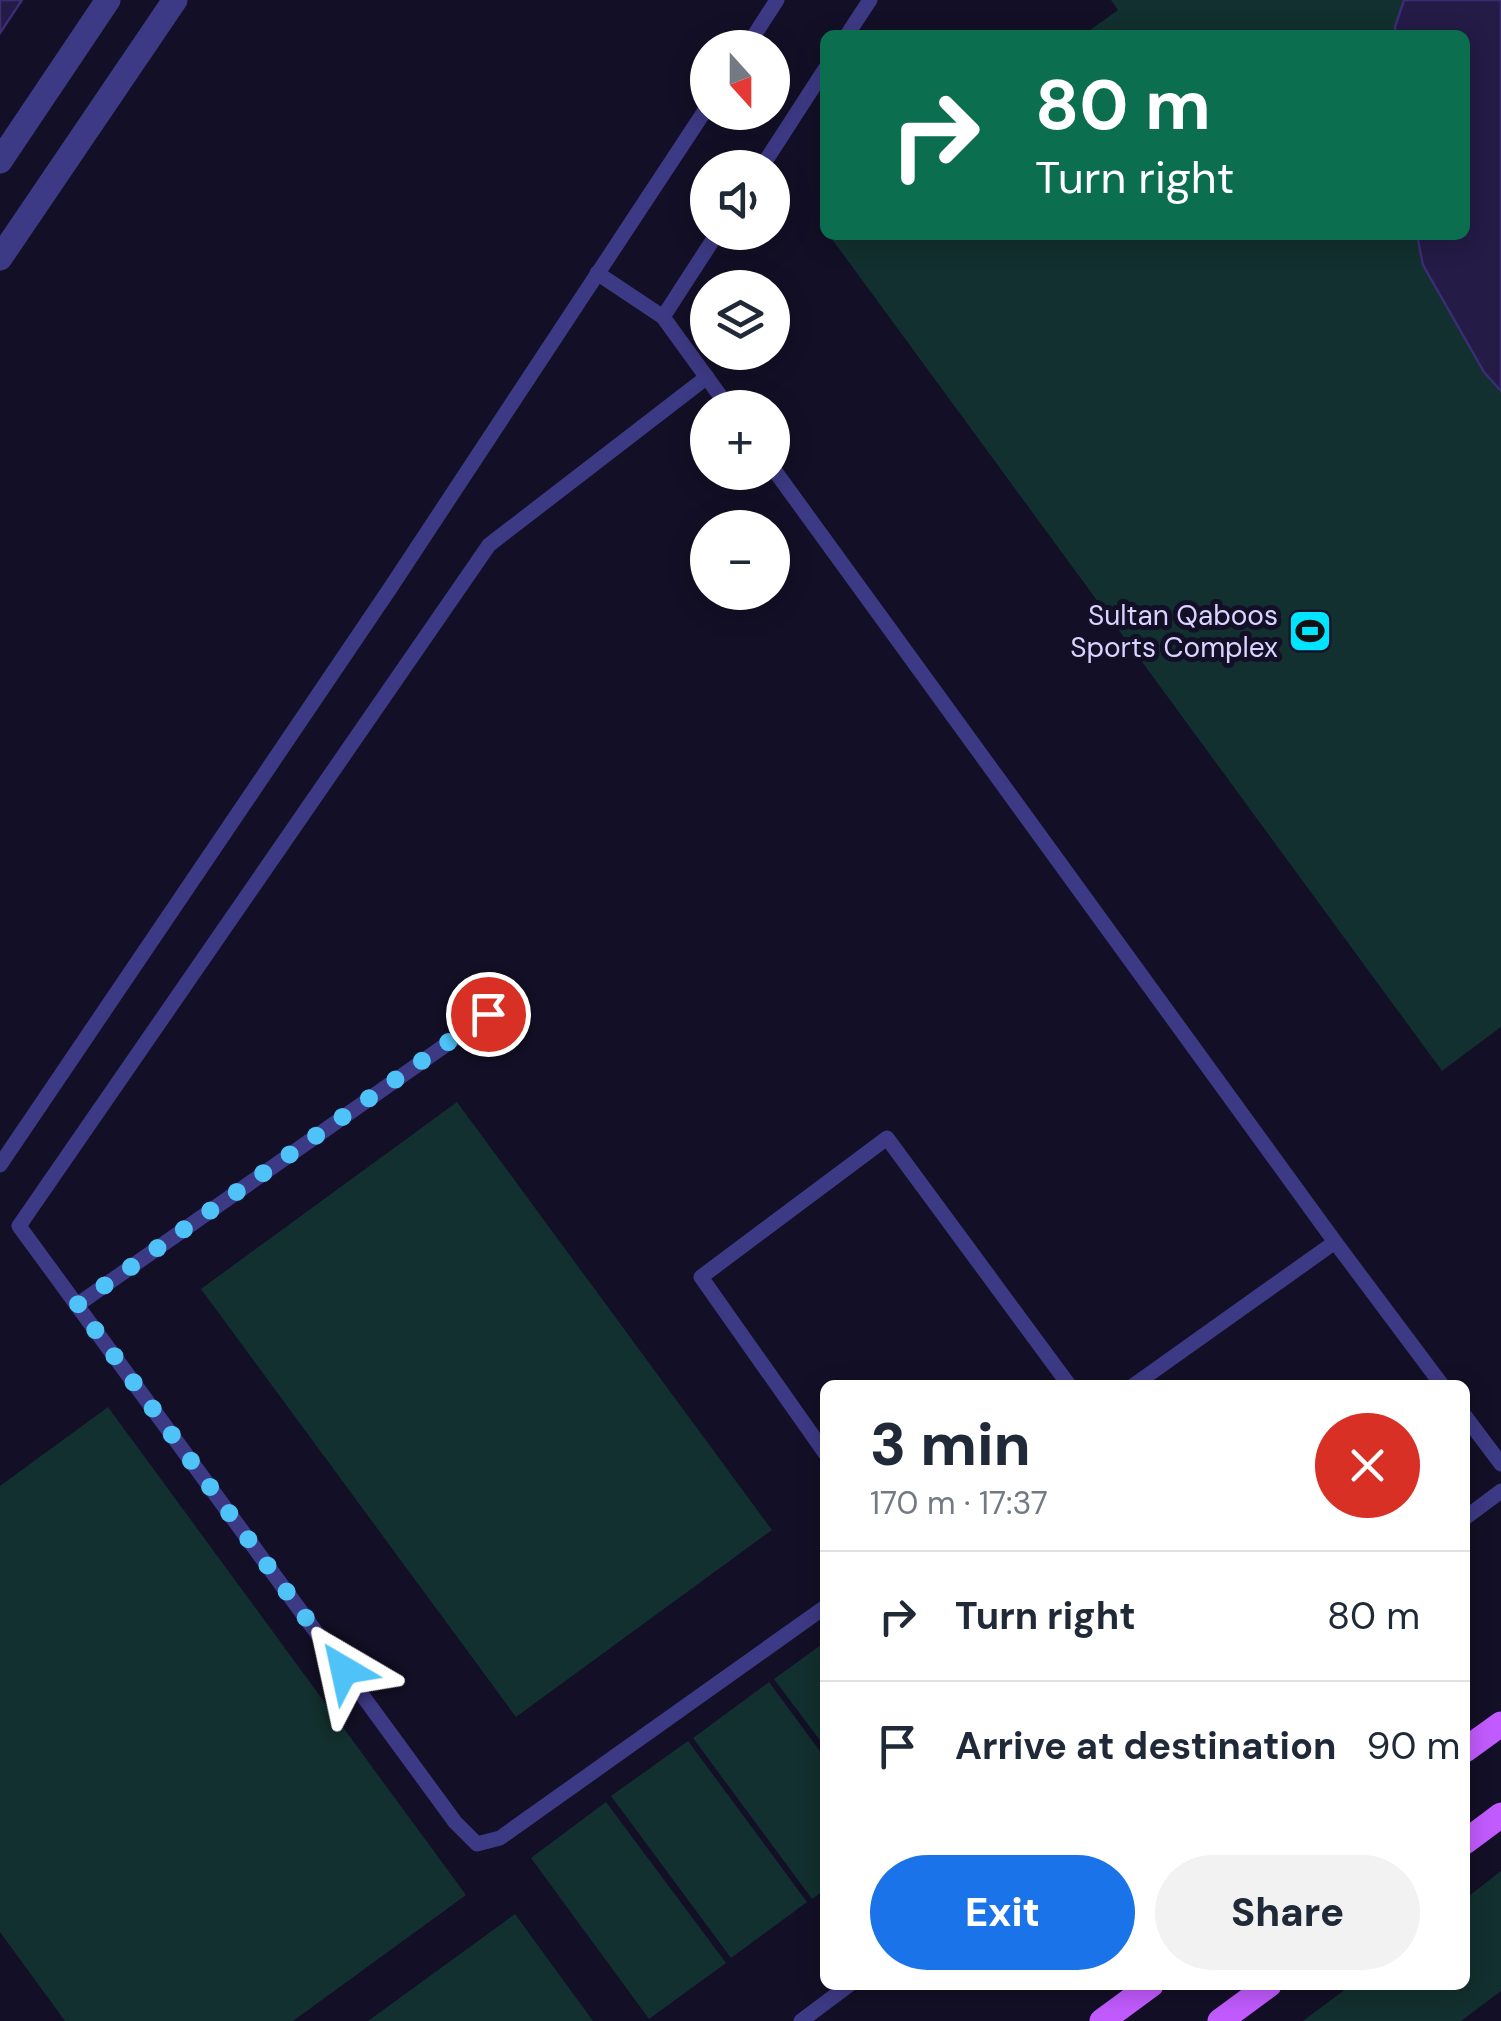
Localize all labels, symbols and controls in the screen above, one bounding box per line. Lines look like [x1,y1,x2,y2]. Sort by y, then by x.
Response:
north arrow [690,30,790,130]
map controls [690,30,790,610]
text: 80 m [1035,60,1211,151]
icon: right [870,70,1000,200]
text: Turn right [1035,148,1234,207]
button: sound [690,150,790,250]
button: layers [690,270,790,370]
button: + [690,390,790,490]
button: − [690,510,790,610]
place label: Sultan Qaboos Sports Complex [1070,597,1278,666]
sports icon: Sultan Qaboos Sports Complex [1287,608,1333,654]
pin [446,972,531,1057]
icon: arrive [461,987,516,1042]
text: 3 min [870,1405,1031,1484]
button: close [1315,1413,1420,1518]
text: 170 m · 17:37 [870,1482,1048,1524]
icon: right [870,1589,925,1644]
text: Turn right [955,1591,1136,1641]
text: 80 m [1327,1591,1420,1641]
position arrow [292,1618,396,1722]
icon: arrive [870,1719,925,1774]
text: Arrive at destination [955,1721,1337,1771]
text: 90 m [1367,1721,1460,1771]
button: Exit [870,1855,1135,1970]
button: Share [1155,1855,1420,1970]

